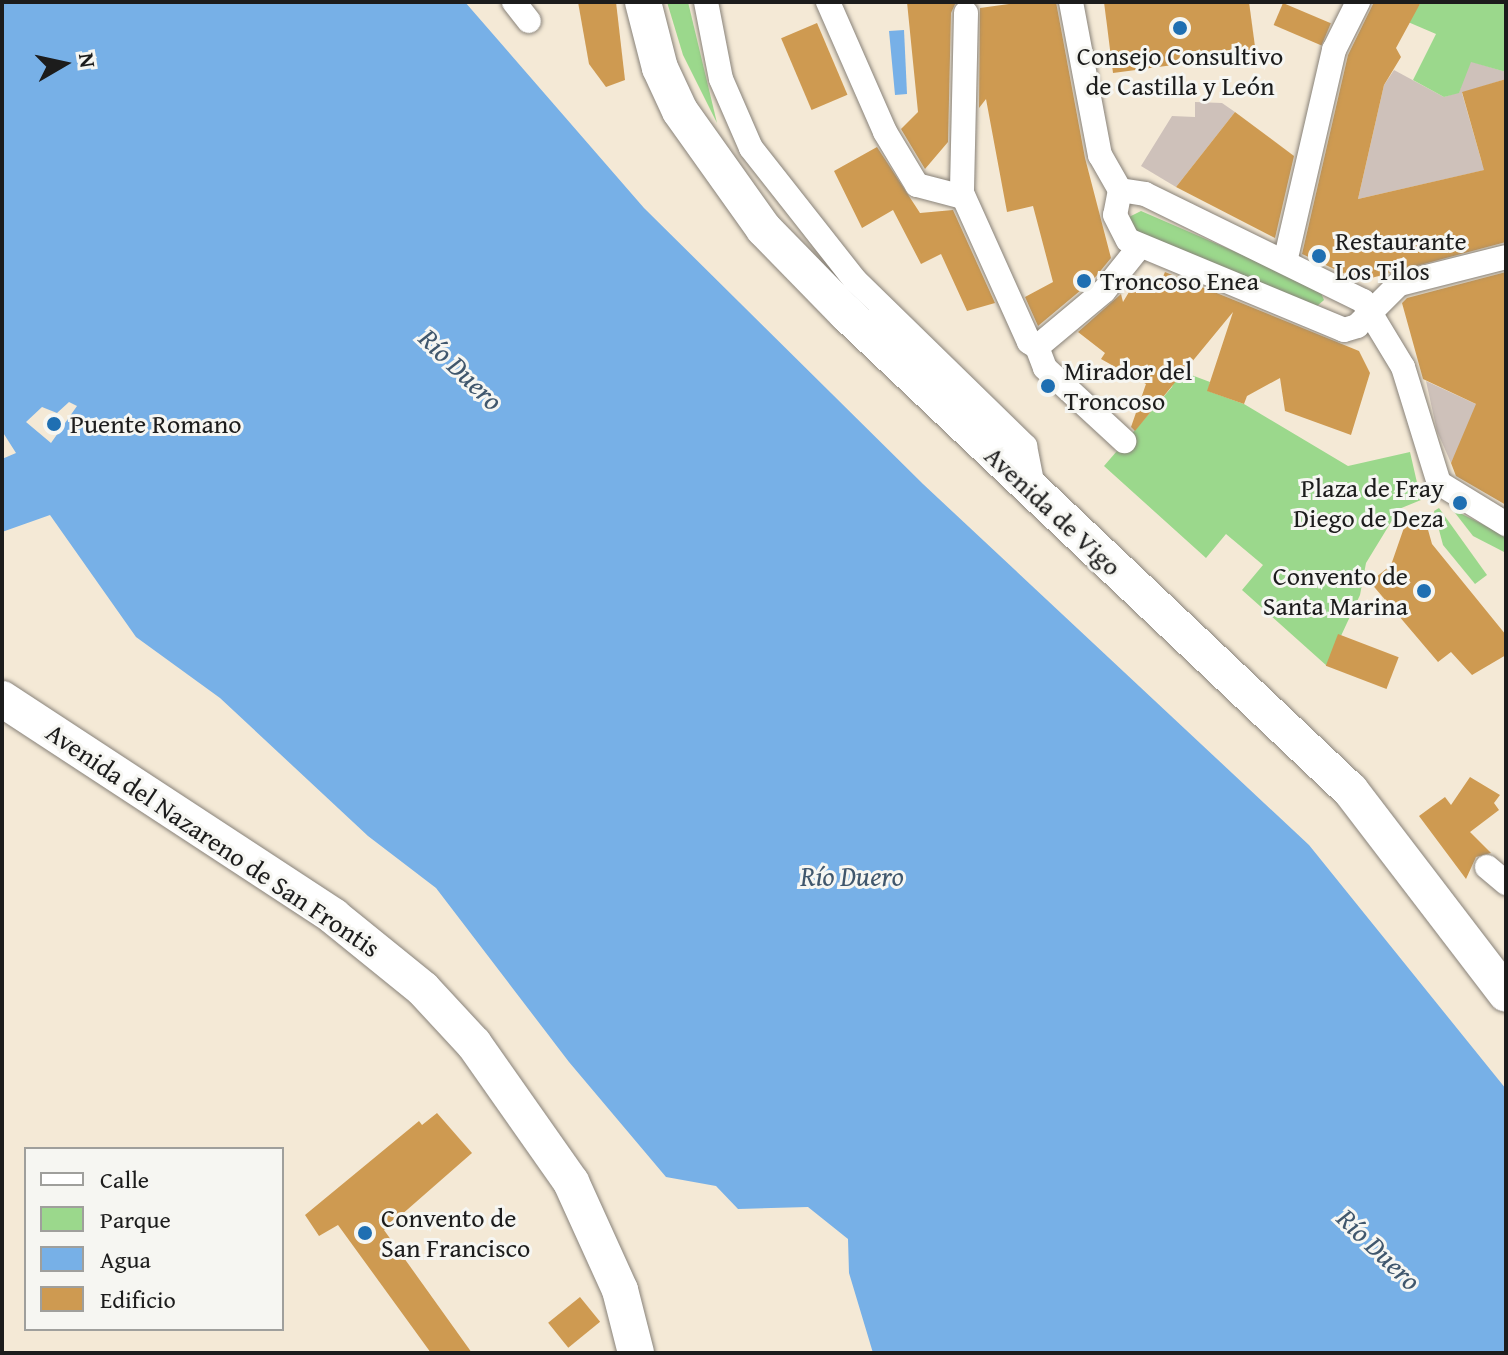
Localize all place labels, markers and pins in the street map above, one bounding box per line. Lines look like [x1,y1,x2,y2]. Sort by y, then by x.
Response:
marker: Consejo Consultivo de Castilla y León [1171,19,1189,37]
place label: Consejo Consultivo de Castilla y León [1077,40,1283,102]
place label: Restaurante Los Tilos [1335,225,1467,286]
marker: Restaurante Los Tilos [1310,247,1328,265]
place label: Troncoso Enea [1100,265,1259,297]
marker: Troncoso Enea [1075,272,1093,290]
place label: Mirador del Troncoso [1064,355,1192,416]
marker: Mirador del Troncoso [1039,377,1057,395]
place label: Puente Romano [70,408,242,440]
marker: Puente Romano [45,415,63,433]
place label: Plaza de Fray Diego de Deza [1293,472,1444,534]
marker: Plaza de Fray Diego de Deza [1451,494,1469,512]
place label: Convento de Santa Marina [1263,560,1408,622]
marker: Convento de Santa Marina [1415,582,1433,600]
place label: Convento de San Francisco [381,1202,530,1264]
marker: Convento de San Francisco [356,1224,374,1242]

